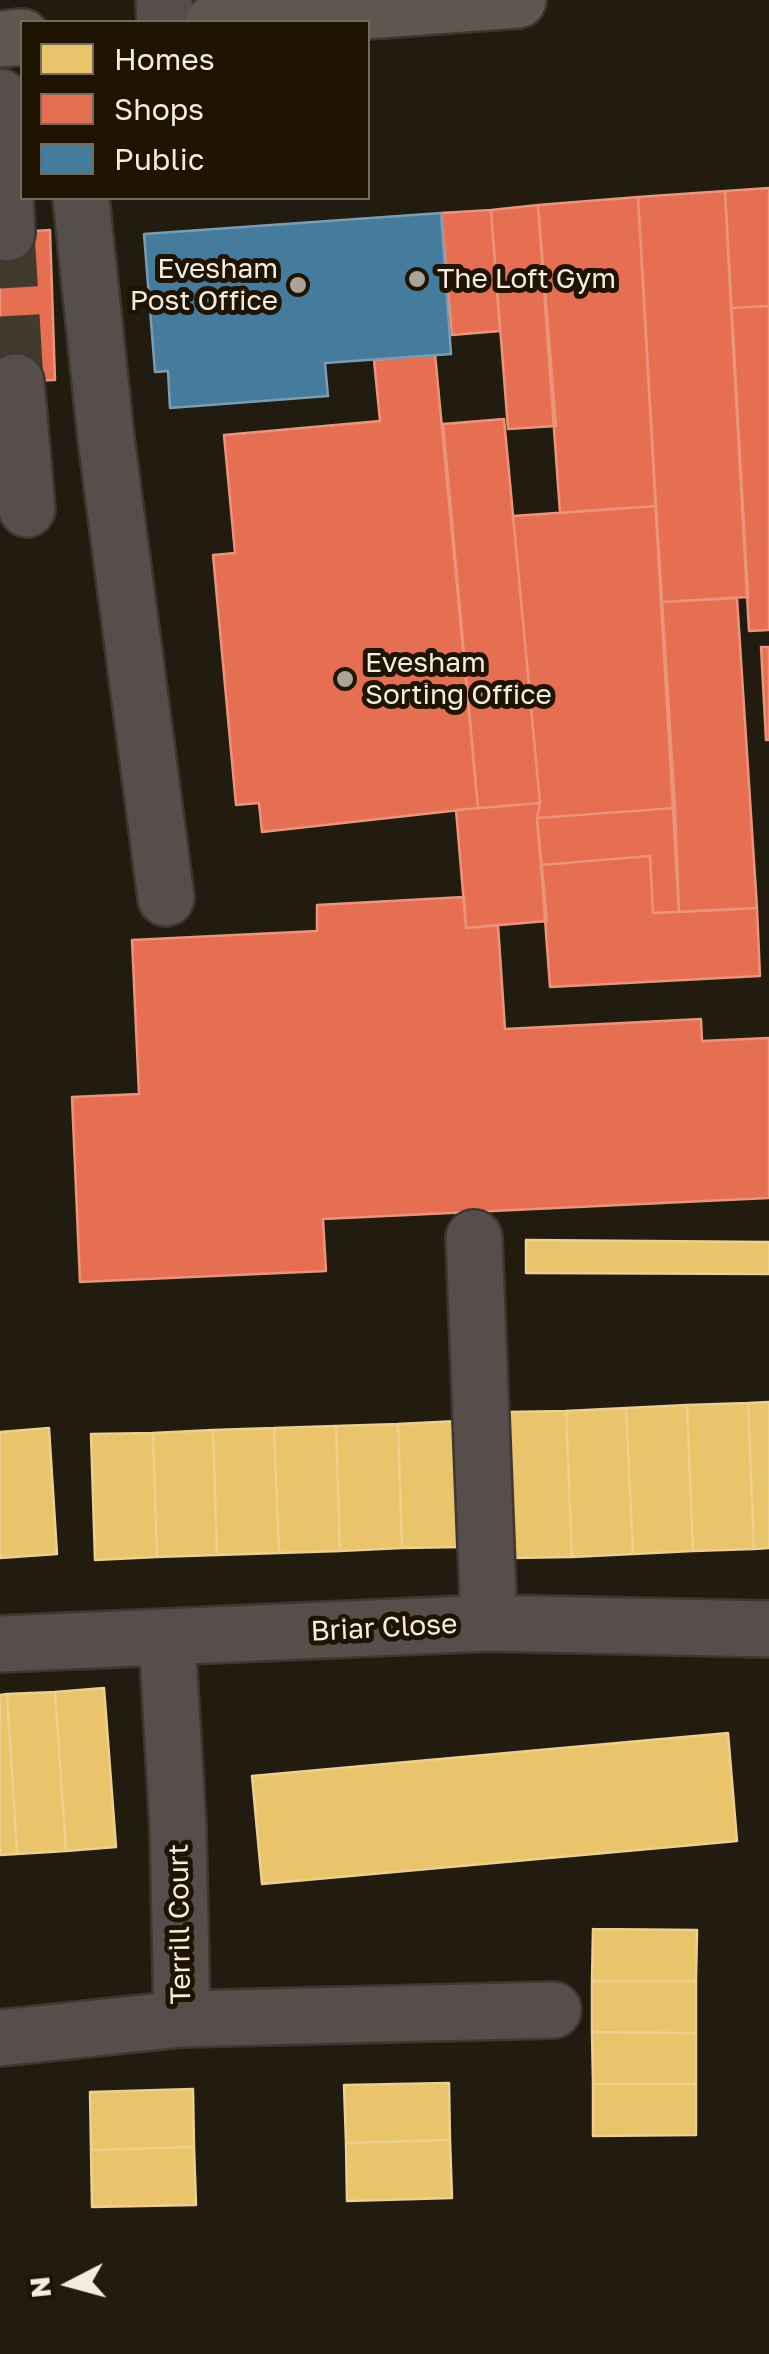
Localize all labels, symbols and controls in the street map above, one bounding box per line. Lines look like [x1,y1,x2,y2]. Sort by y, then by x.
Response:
legend [20,20,370,200]
text: Homes [114,41,215,77]
text: Shops [114,91,204,127]
text: Public [114,141,204,177]
place label: Evesham Post Office [130,252,278,318]
place label: The Loft Gym [437,262,616,296]
marker: The Loft Gym [406,268,428,290]
marker: Evesham Post Office [287,274,309,296]
place label: Evesham Sorting Office [365,646,552,712]
marker: Evesham Sorting Office [334,668,356,690]
street label: Briar Close [310,1607,458,1649]
street label: Terrill Court [162,1843,198,2005]
north arrow [20,2234,120,2334]
text: N [22,2275,57,2299]

